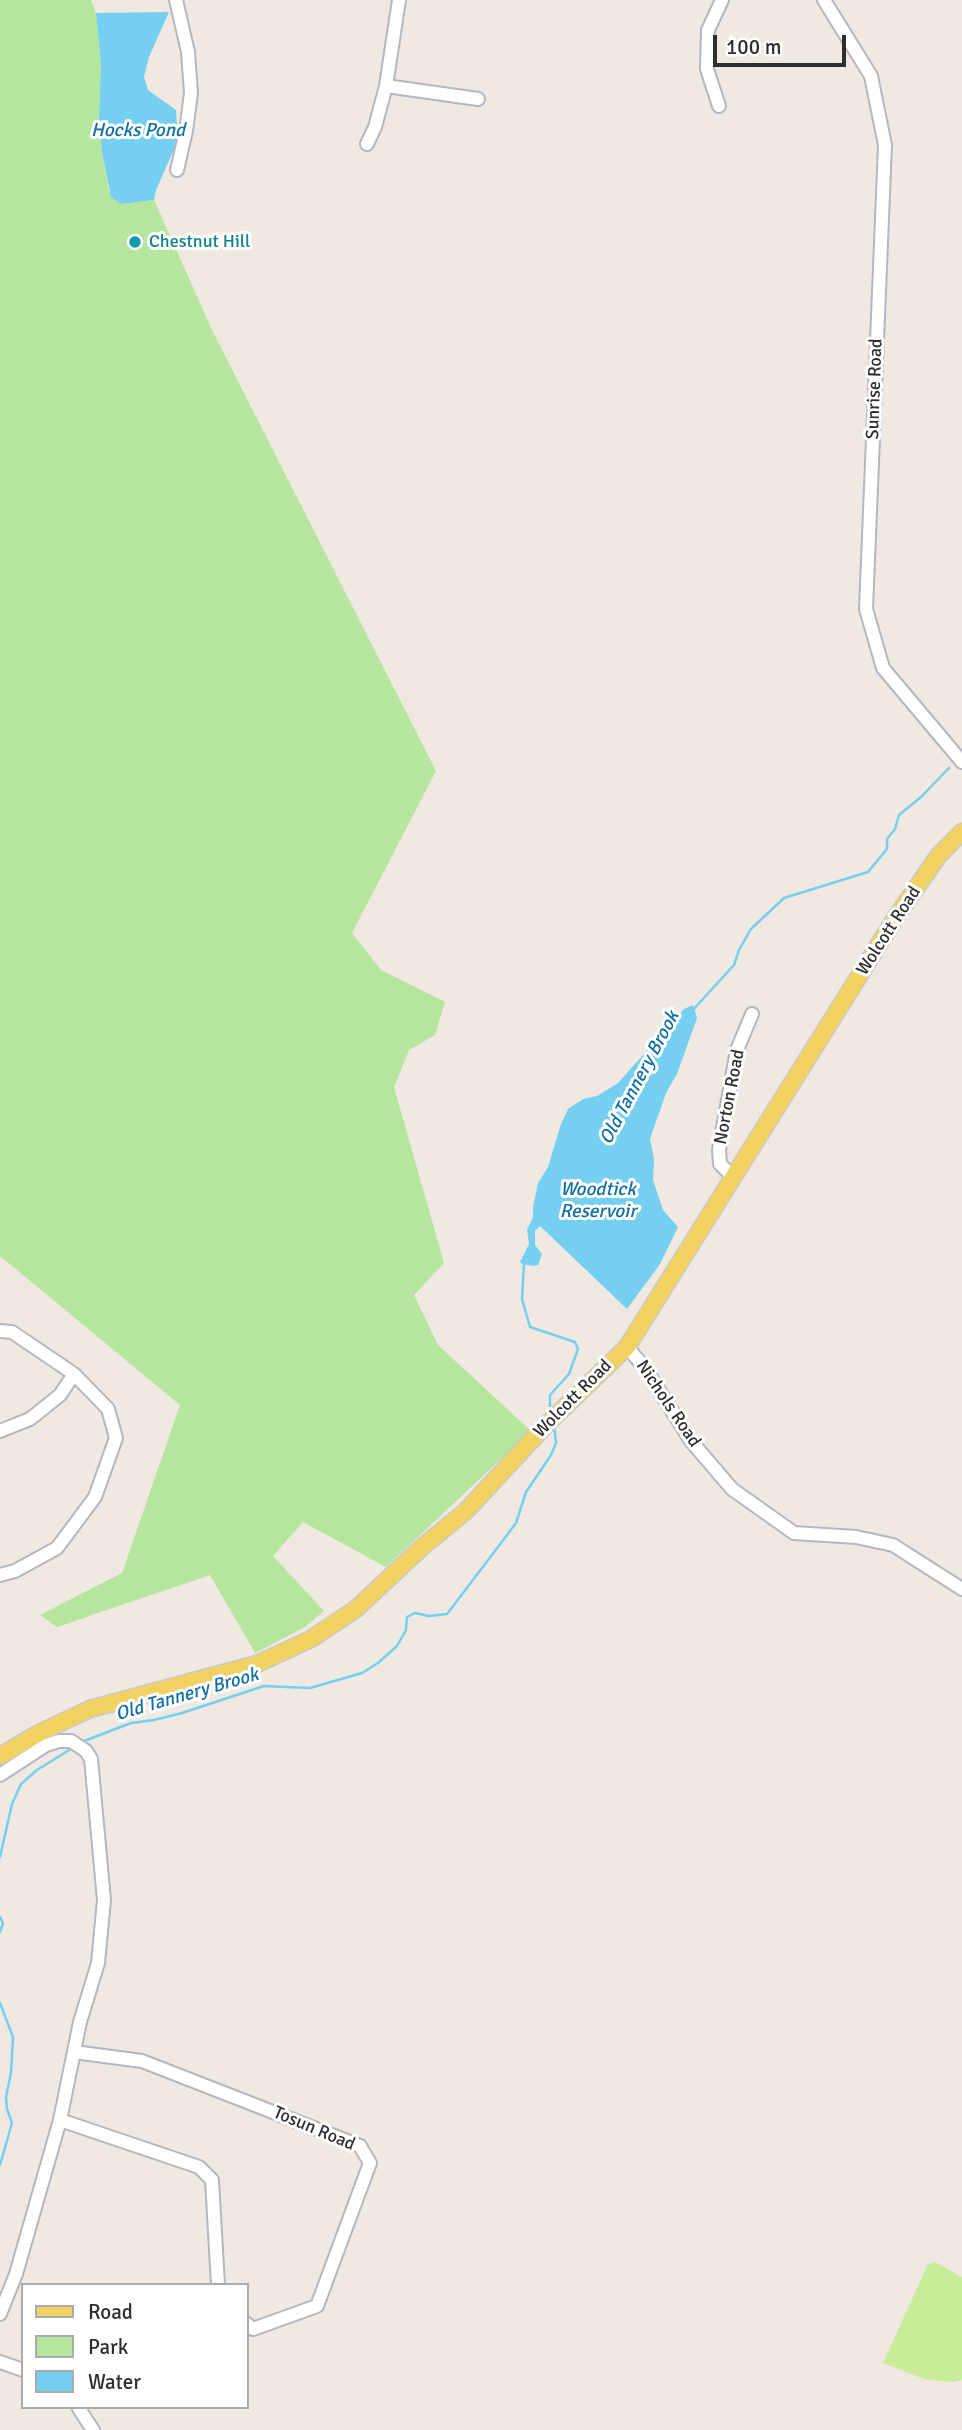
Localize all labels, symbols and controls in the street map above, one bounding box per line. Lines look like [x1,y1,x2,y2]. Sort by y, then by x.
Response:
scale bar [717,21,850,65]
text: 100 m [726,34,781,60]
water label: Hocks Pond [91,120,185,142]
place label: Chestnut Hill [149,231,250,253]
marker: Chestnut Hill [127,234,143,250]
street label: Sunrise Road [862,338,888,440]
street label: Wolcott Road [852,882,926,980]
water label: Old Tannery Brook [595,1007,685,1149]
street label: Norton Road [710,1048,750,1146]
water label: Woodtick Reservoir [560,1179,636,1223]
street label: Wolcott Road [529,1355,617,1443]
street label: Nichols Road [631,1356,705,1452]
water label: Old Tannery Brook [113,1664,261,1726]
street label: Tosun Road [270,2102,358,2156]
legend [21,2283,248,2409]
text: Road [88,2299,133,2325]
text: Park [88,2334,128,2360]
text: Water [88,2369,141,2395]

